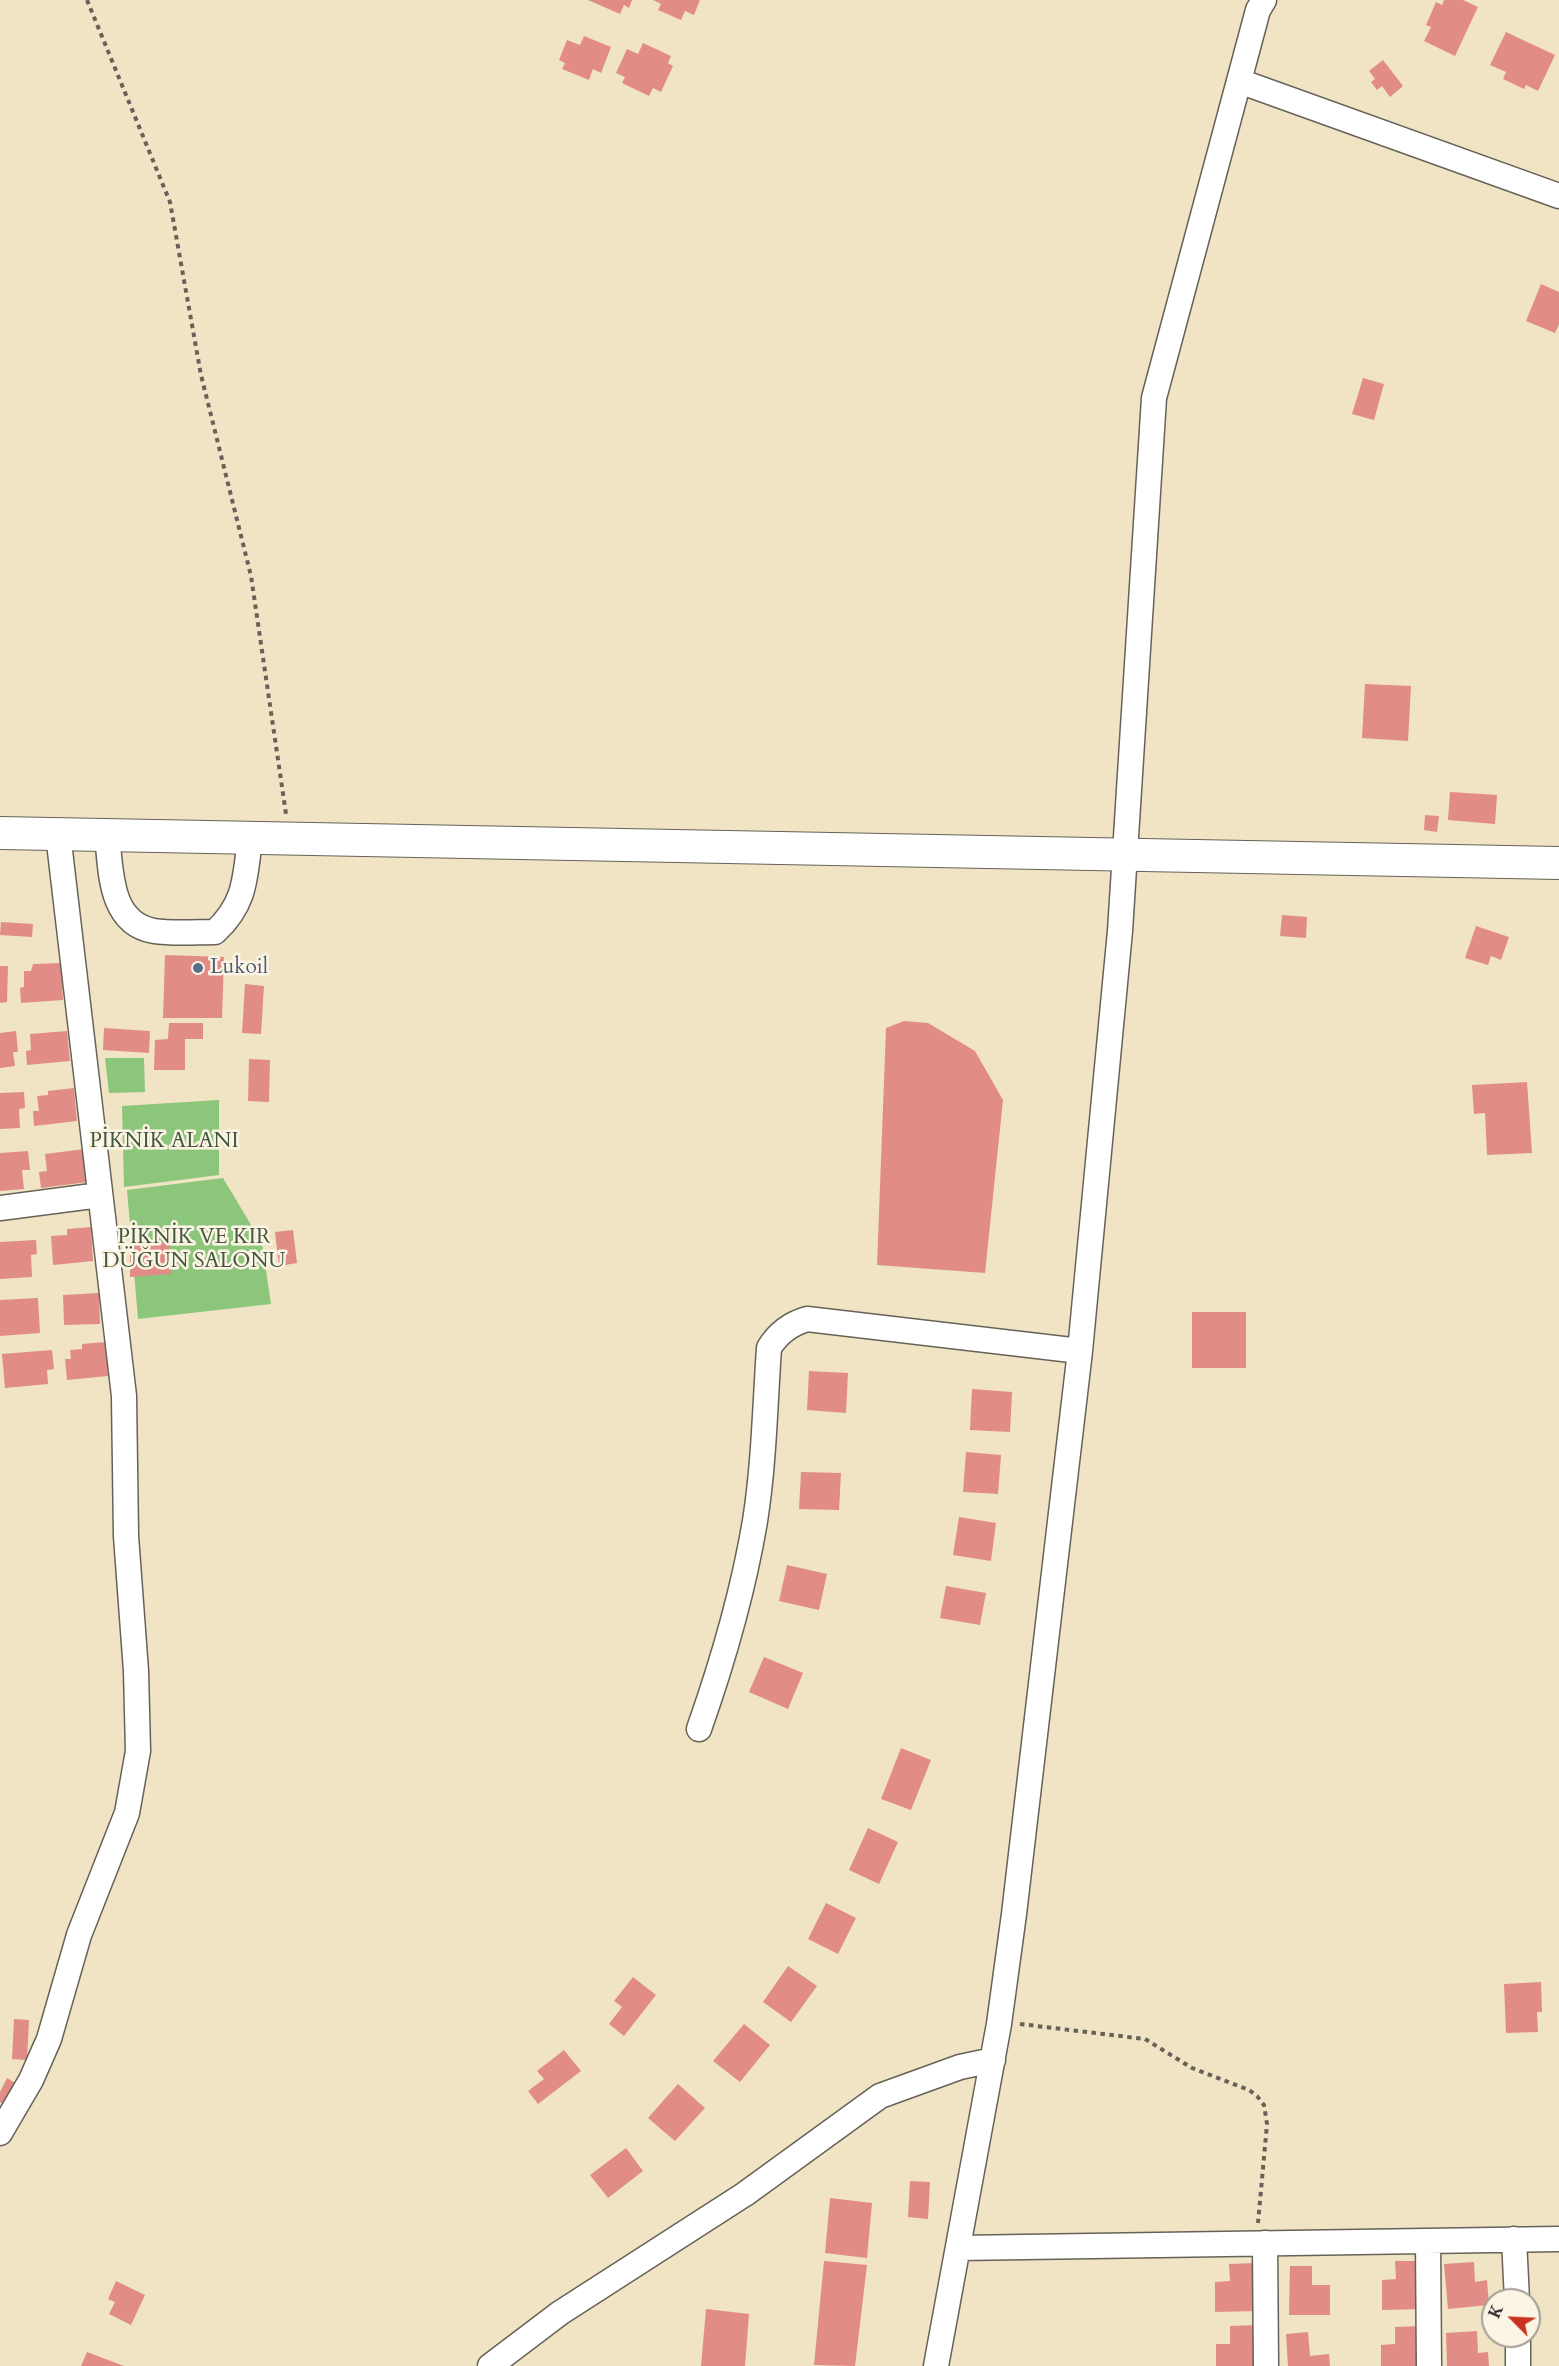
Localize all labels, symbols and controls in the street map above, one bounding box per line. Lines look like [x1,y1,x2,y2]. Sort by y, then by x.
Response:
place label: Lukoil [210,955,268,981]
marker: Lukoil [191,961,205,975]
park label: PİKNİK ALANI [89,1129,239,1155]
park label: PİKNİK VE KIR DÜĞUN SALONU [103,1225,285,1275]
north arrow [1481,2288,1541,2348]
text: K [1484,2301,1509,2322]

